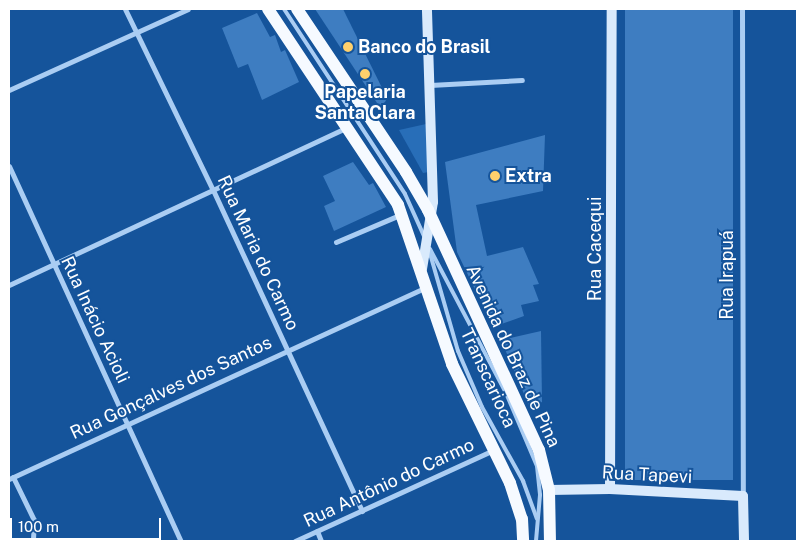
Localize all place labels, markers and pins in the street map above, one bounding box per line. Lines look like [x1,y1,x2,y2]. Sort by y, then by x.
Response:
place label: Banco do Brasil [358,36,491,58]
marker: Banco do Brasil [342,41,354,53]
marker: Papelaria Santa Clara [359,68,371,80]
place label: Papelaria Santa Clara [315,82,415,125]
place label: Extra [505,165,552,187]
marker: Extra [489,170,501,182]

